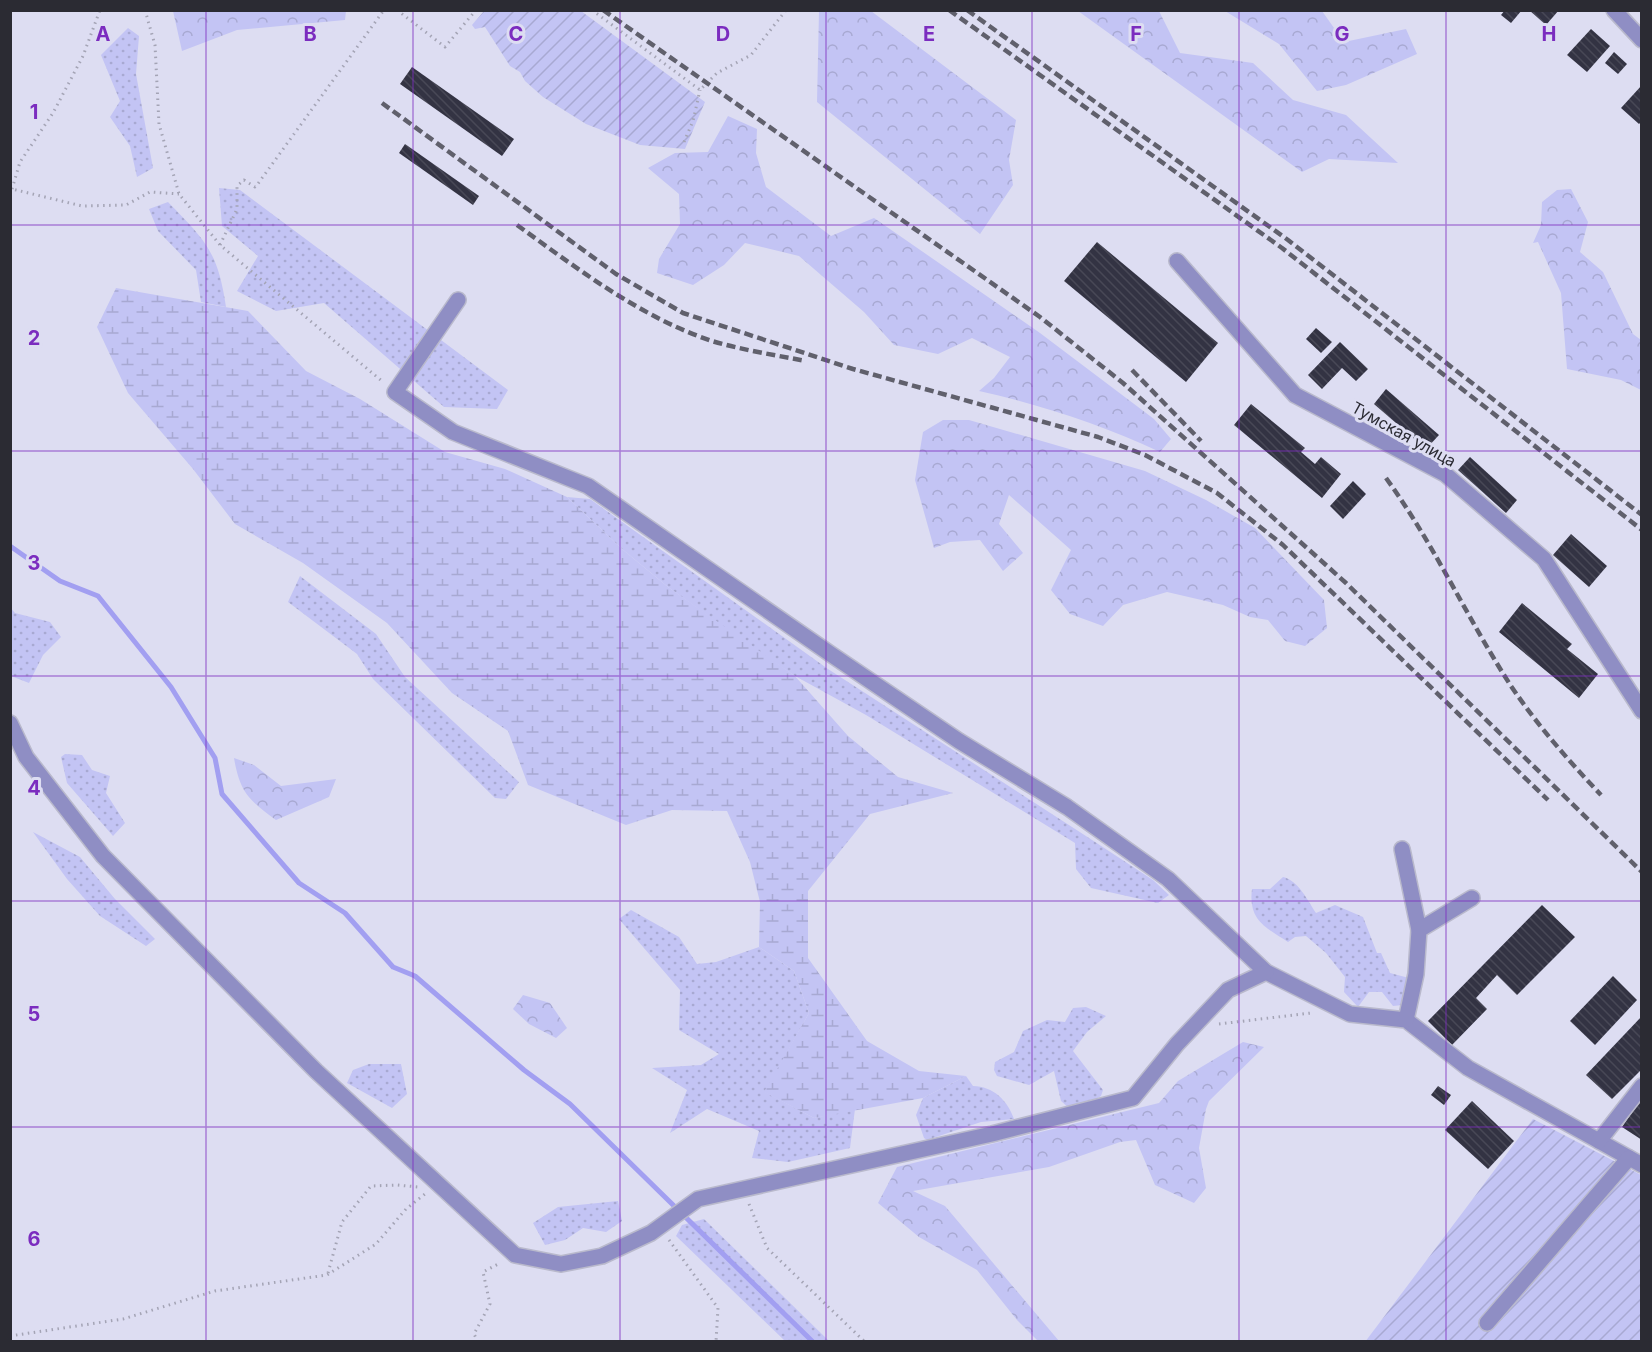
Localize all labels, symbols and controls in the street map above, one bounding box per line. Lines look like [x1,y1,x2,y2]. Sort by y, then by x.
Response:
text: A [96,22,111,46]
text: B [303,22,317,46]
text: C [509,22,523,46]
text: D [716,22,730,46]
text: E [923,22,935,46]
text: F [1130,22,1142,46]
text: G [1334,22,1350,46]
text: H [1542,22,1556,46]
text: 1 [30,100,38,124]
text: 2 [28,326,40,350]
street label: Тумская улица [1348,397,1460,471]
text: 3 [28,551,40,575]
text: 4 [27,776,41,800]
text: 5 [28,1002,40,1026]
text: 6 [28,1227,41,1251]

